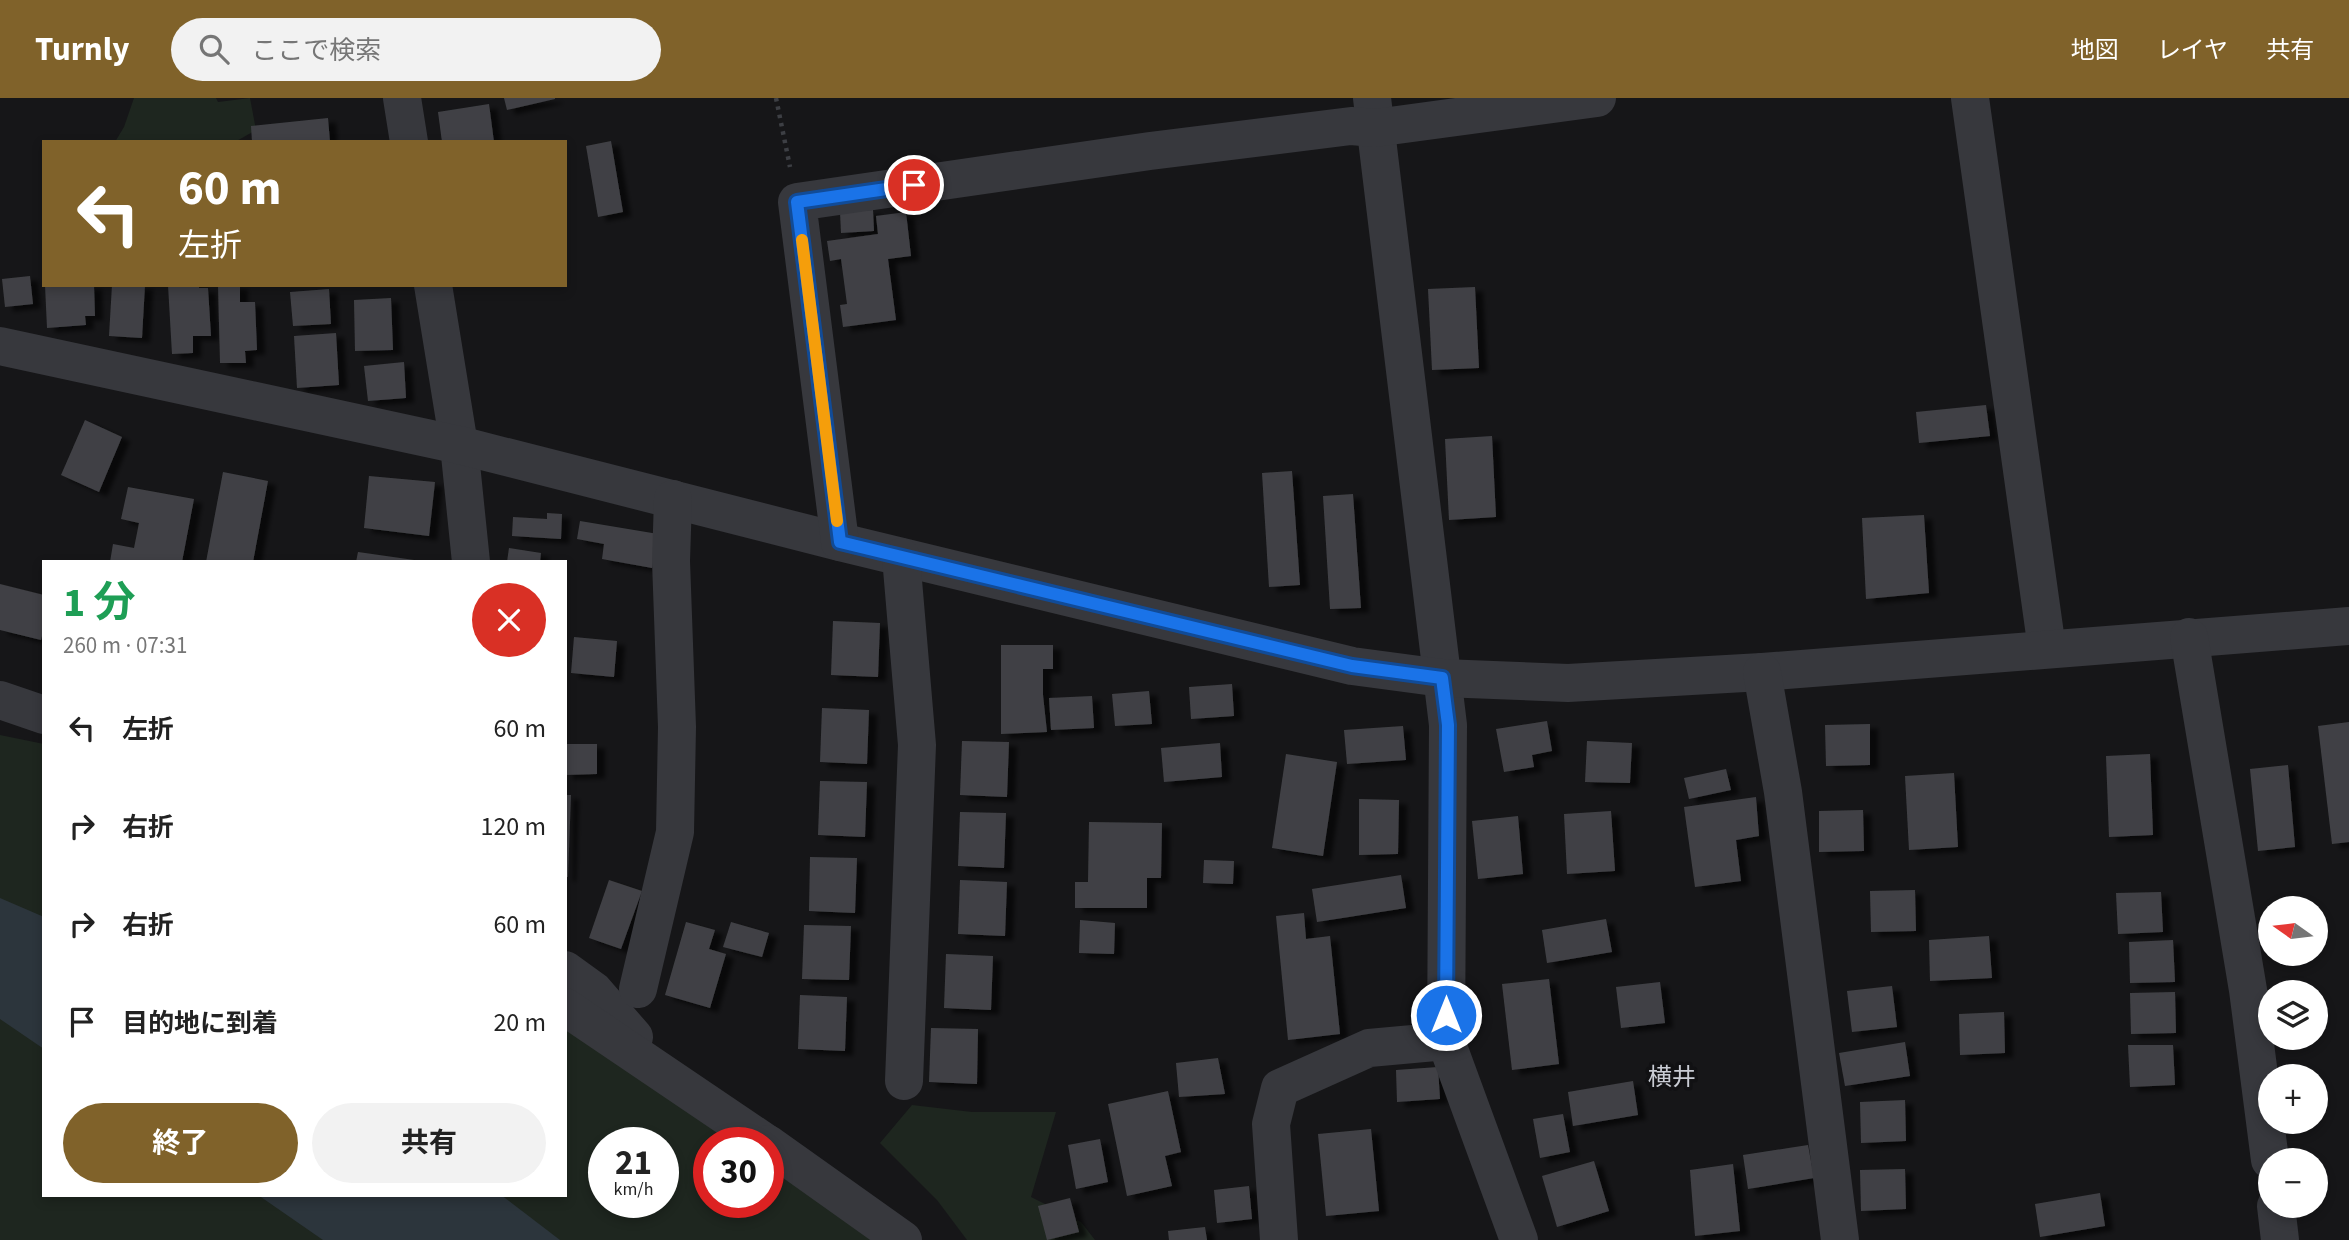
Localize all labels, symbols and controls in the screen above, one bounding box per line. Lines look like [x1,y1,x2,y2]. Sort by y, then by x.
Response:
search box [171,18,661,81]
text: Turnly [35,26,129,73]
icon: search [195,30,233,68]
text: ここで検索 [251,32,381,69]
text: 地図 [2071,33,2119,68]
text: レイヤ [2157,33,2228,68]
text: 共有 [2266,33,2314,68]
text: 60 m [178,154,282,224]
pin [884,155,944,215]
icon: arrive [895,166,933,204]
icon: left [63,168,154,259]
text: 左折 [178,223,242,269]
text: 1 分 [63,573,136,633]
button: close [472,583,546,657]
text: 260 m · 07:31 [63,629,187,662]
icon: left [63,709,101,747]
text: 60 m [493,710,546,747]
text: 左折 [122,711,174,748]
icon: right [63,807,101,845]
text: 120 m [480,808,546,845]
text: 右折 [122,809,174,846]
north arrow [2258,896,2328,966]
map controls [2258,896,2328,1218]
icon: right [63,905,101,943]
text: 60 m [493,906,546,943]
text: 右折 [122,907,174,944]
position arrow [1409,978,1483,1052]
button: layers [2258,980,2328,1050]
icon: arrive [63,1003,101,1041]
text: 20 m [493,1004,546,1041]
text: 目的地に到着 [122,1005,278,1042]
district label: 横井 [1648,1060,1696,1095]
button: + [2258,1064,2328,1134]
button: 終了 [63,1103,298,1183]
button: 共有 [312,1103,546,1183]
speed limit sign: 30 [693,1127,784,1218]
text: 21 [615,1138,652,1188]
button: − [2258,1148,2328,1218]
text: km/h [614,1177,653,1202]

